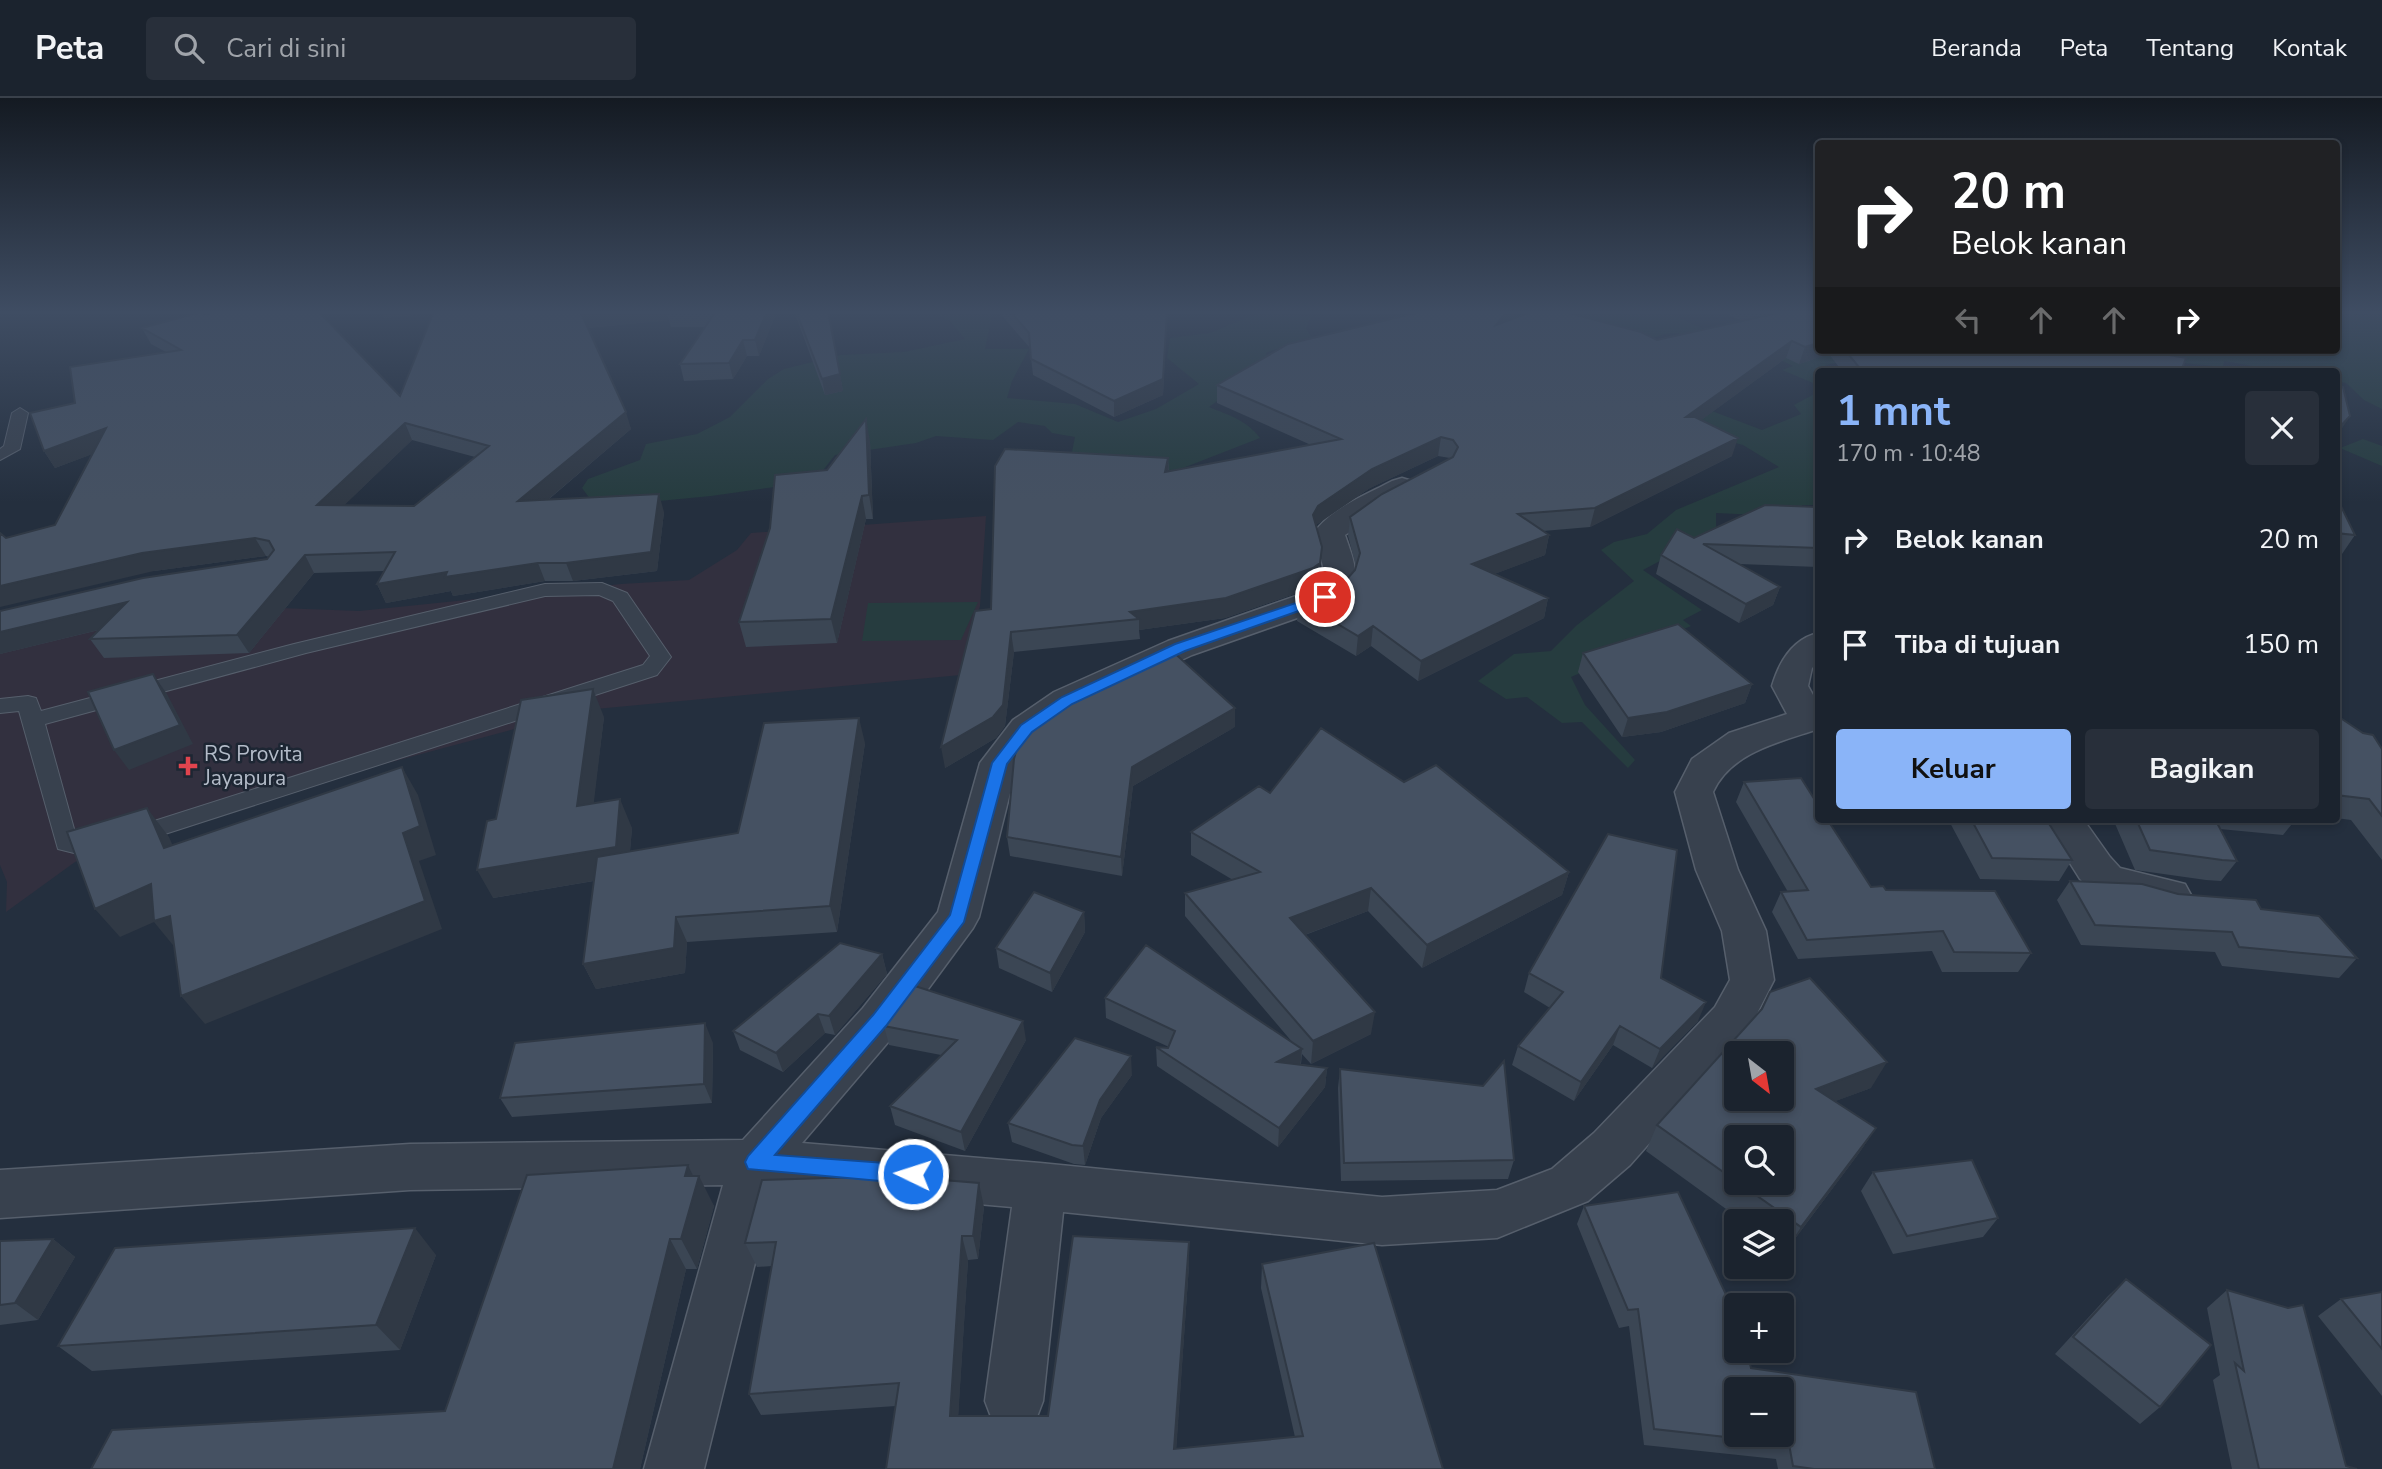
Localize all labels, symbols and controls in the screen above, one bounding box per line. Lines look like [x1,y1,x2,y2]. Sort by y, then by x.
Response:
search box [146,17,636,80]
text: Peta [35,26,104,71]
icon: search [170,29,208,67]
text: Cari di sini [226,31,346,66]
text: Beranda [1931,32,2022,64]
text: Peta [2060,32,2108,64]
text: Tentang [2146,32,2234,64]
text: Kontak [2272,32,2347,64]
text: 20 m [1951,158,2066,225]
icon: right [1836,168,1927,259]
text: Belok kanan [1951,222,2127,265]
icon: left [1949,301,1987,339]
icon: ahead [2022,301,2060,339]
icon: ahead [2095,301,2133,339]
icon: right [2168,301,2206,339]
text: 1 mnt [1836,383,1950,440]
button: close [2245,391,2319,465]
text: 170 m · 10:48 [1836,438,1981,469]
icon: right [1836,521,1874,559]
text: Belok kanan [1895,522,2044,557]
text: 20 m [2259,522,2319,557]
pin [1295,567,1355,627]
icon: arrive [1306,578,1344,616]
icon: arrive [1836,626,1874,664]
text: Tiba di tujuan [1895,627,2060,662]
text: 150 m [2243,627,2319,662]
button: Keluar [1836,729,2071,809]
button: Bagikan [2085,729,2319,809]
place label: RS Provita Jayapura [203,740,303,792]
marker: RS Provita Jayapura [178,756,198,776]
north arrow [1724,1041,1794,1111]
map controls [1724,1041,1794,1447]
button: search [1724,1125,1794,1195]
position arrow [876,1137,950,1211]
button: layers [1724,1209,1794,1279]
button: + [1724,1293,1794,1363]
button: − [1724,1377,1794,1447]

